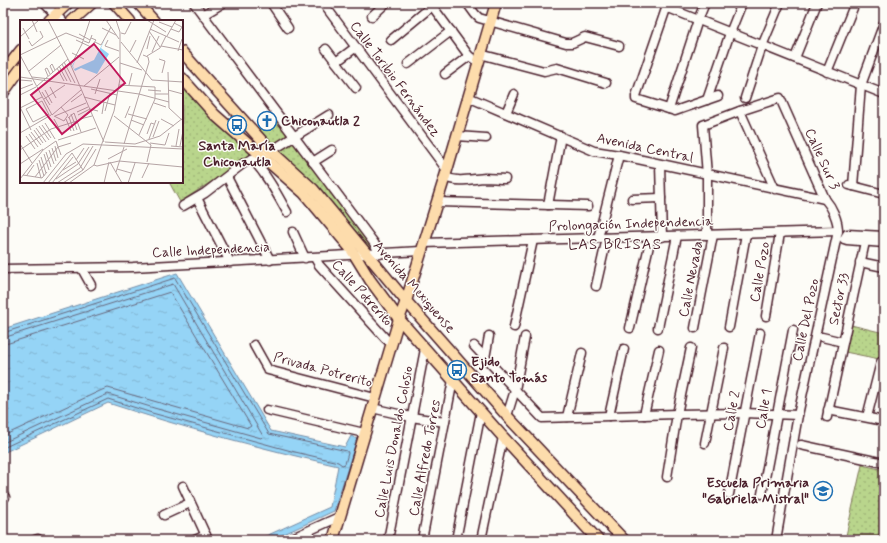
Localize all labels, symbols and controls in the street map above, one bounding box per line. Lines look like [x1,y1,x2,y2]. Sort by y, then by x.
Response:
street label: Calle Toribio Fernández [346,18,444,140]
inset map [20,20,183,183]
church icon: Chiconautla 2 [256,110,278,132]
place label: Chiconautla 2 [281,112,360,130]
bus stop icon: Santa María Chiconautla [226,114,248,136]
street label: Calle Sur 3 [800,125,844,193]
street label: Avenida Central [595,129,695,167]
place label: Santa María Chiconautla [198,137,276,171]
street label: Prolongación Independencia [548,212,714,237]
district label: LAS BRISAS [568,235,662,255]
street label: Avenida Mexiquense [369,237,459,337]
street label: Calle Independencia [152,238,270,262]
street label: Calle Nevada [675,239,707,319]
street label: Calle Pozo [746,240,774,304]
street label: Calle Potrerito [328,256,396,330]
street label: Sector 33 [825,271,853,327]
street label: Calle Del Pozo [788,277,824,363]
street label: Privada Potrerito [272,348,374,392]
place label: Ejido Santo Tomás [471,353,548,387]
bus stop icon: Ejido Santo Tomás [446,359,468,381]
street label: Calle Luis Donaldo Colosio [370,364,418,520]
street label: Calle 1 [752,388,776,430]
street label: Calle 2 [719,389,745,433]
street label: Calle Alfredo Torres [405,398,445,518]
place label: Escuela Primaria "Gabriela Mistral" [702,474,809,508]
school or university icon: Escuela Primaria "Gabriela Mistral" [812,480,834,502]

